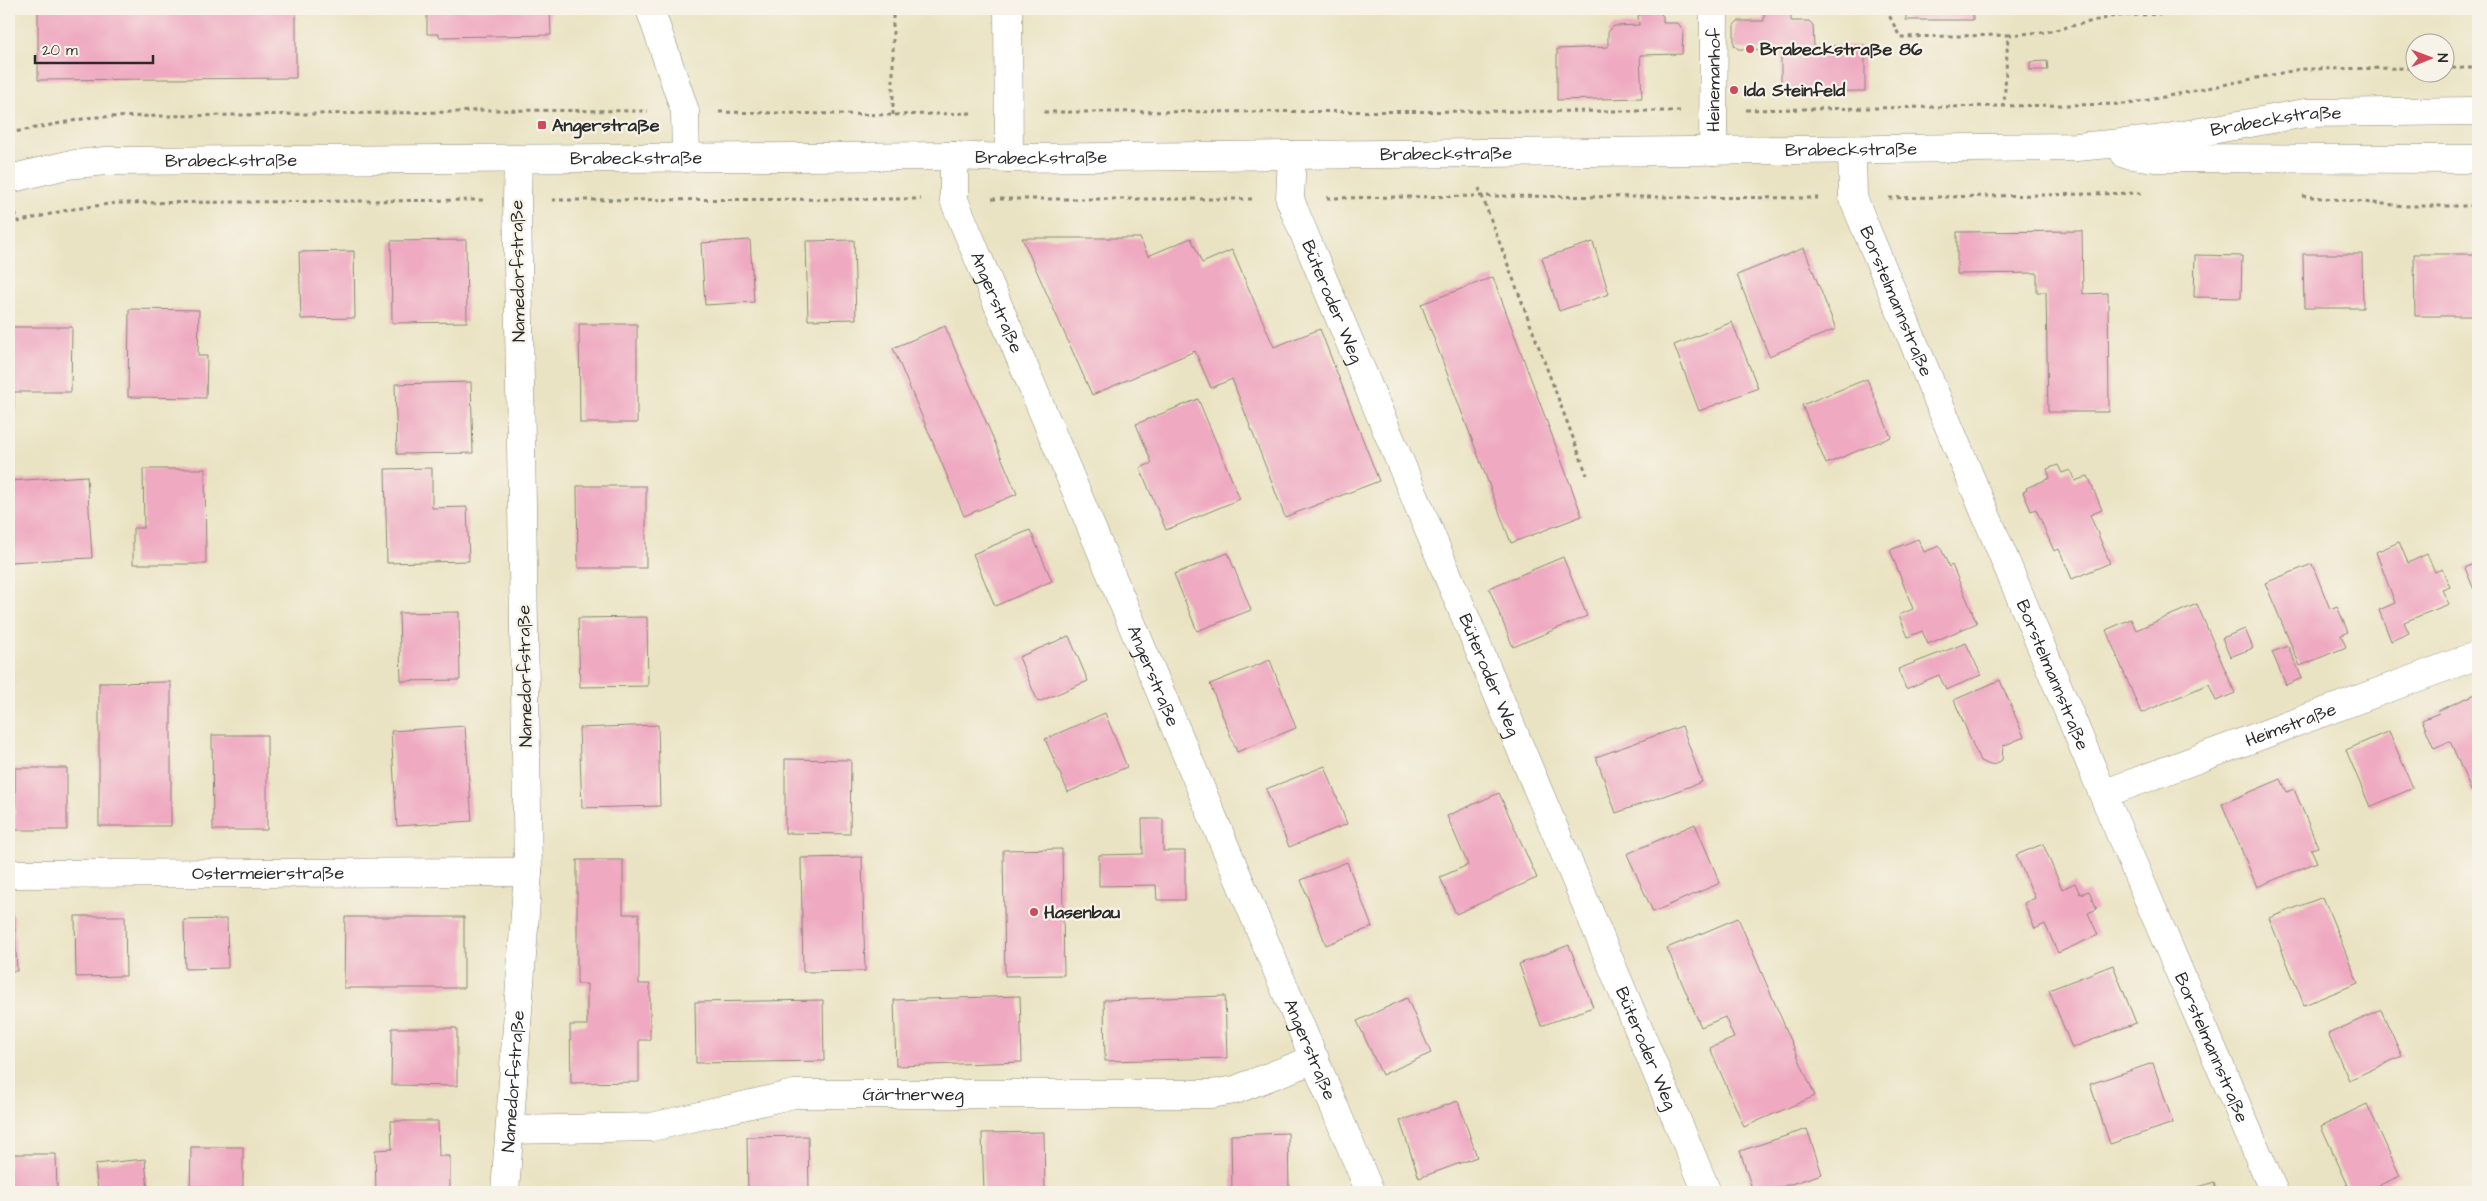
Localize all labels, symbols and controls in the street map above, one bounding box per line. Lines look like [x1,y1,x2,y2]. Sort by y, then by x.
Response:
street label: Heinemanhof [1701,28,1726,132]
scale bar [35,32,152,64]
north arrow [2404,32,2454,82]
place label: Brabeckstraße 86 [1760,37,1923,62]
text: 20 m [42,40,78,61]
marker: Brabeckstraße 86 [1744,43,1756,55]
text: N [2432,53,2452,63]
place label: Ida Steinfeld [1744,78,1846,103]
marker: Ida Steinfeld [1728,84,1740,96]
street label: Brabeckstraße [2208,100,2342,142]
place label: Angerstraße [552,113,660,139]
marker: Angerstraße [536,119,548,131]
street label: Brabeckstraße [1785,136,1918,163]
street label: Brabeckstraße [1380,140,1513,167]
street label: Brabeckstraße [975,144,1108,171]
street label: Brabeckstraße [570,145,703,171]
street label: Brabeckstraße [165,147,298,173]
street label: Namedorfstraße [504,199,532,342]
street label: Borstelmannstraße [1854,222,1939,381]
street label: Büteroder Weg [1296,236,1370,367]
street label: Angerstraße [965,248,1029,357]
street label: Borstelmannstraße [2010,596,2096,754]
street label: Namedorfstraße [511,604,539,747]
street label: Büteroder Weg [1453,610,1526,740]
street label: Angerstraße [1121,621,1186,730]
street label: Heimstraße [2241,696,2340,753]
street label: Ostermeierstraße [192,860,344,886]
place label: Hasenbau [1044,900,1120,925]
marker: Hasenbau [1028,906,1040,918]
street label: Borstelmannstraße [2169,968,2255,1126]
street label: Büteroder Weg [1610,983,1683,1114]
street label: Angerstraße [1278,995,1343,1104]
street label: Namedorfstraße [495,1009,531,1153]
street label: Gärtnerweg [863,1082,964,1108]

